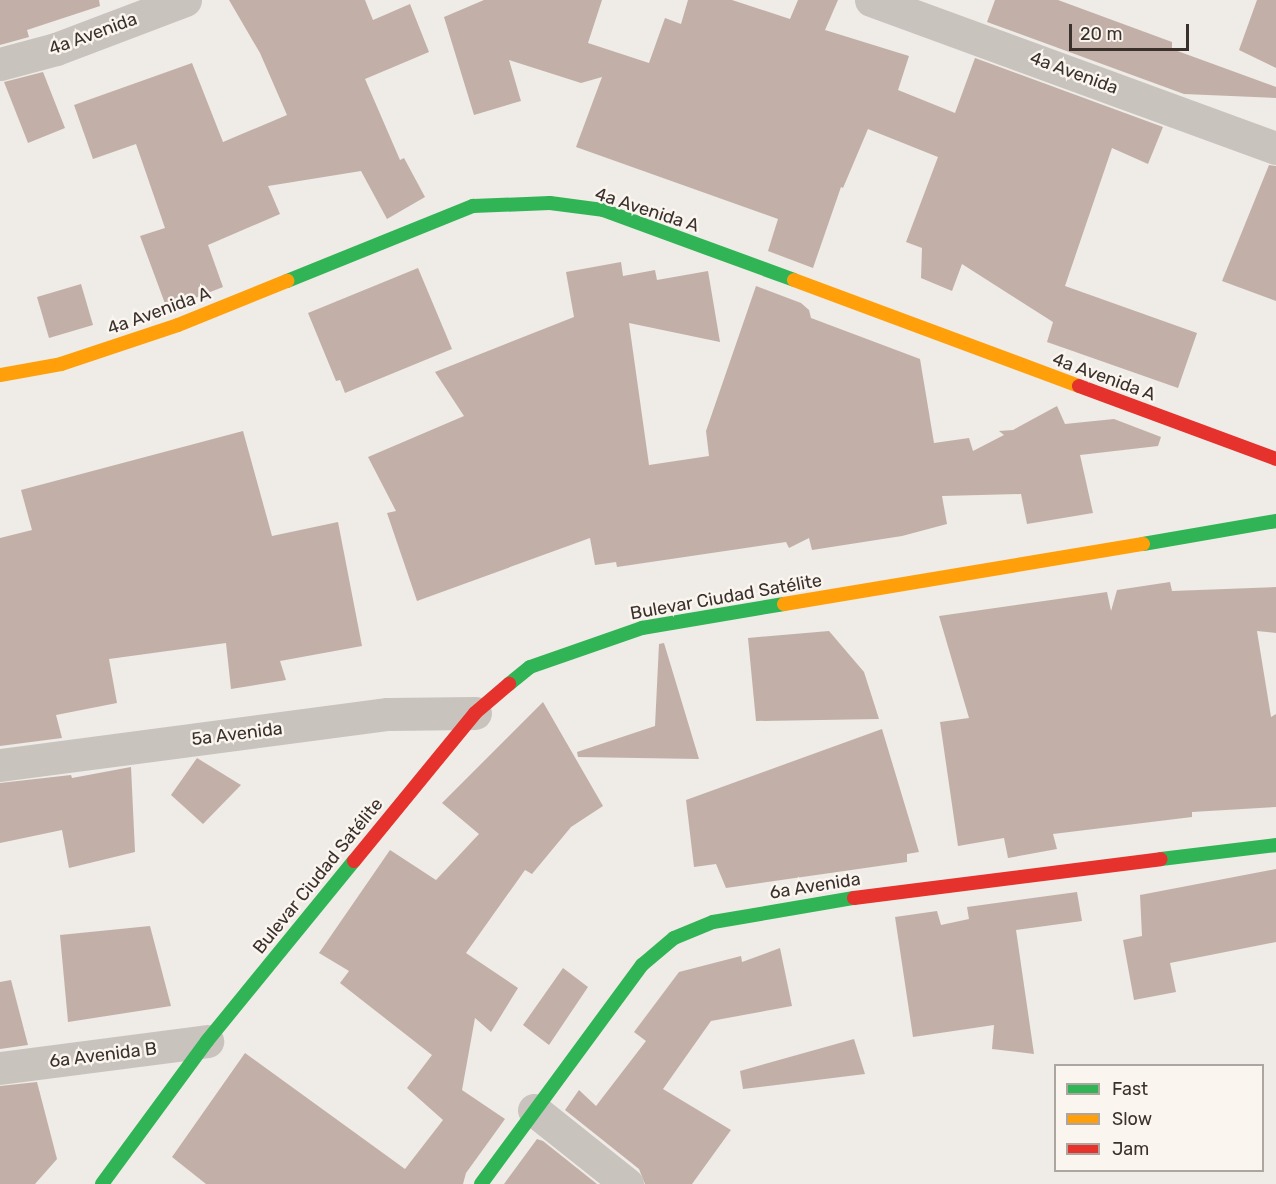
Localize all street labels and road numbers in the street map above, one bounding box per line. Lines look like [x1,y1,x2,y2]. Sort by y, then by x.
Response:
street label: 4a Avenida [46,8,140,60]
street label: 4a Avenida [1027,47,1121,99]
street label: 4a Avenida A [592,183,702,237]
street label: 4a Avenida A [104,282,214,340]
street label: 4a Avenida A [1049,348,1159,406]
street label: Bulevar Ciudad Satélite [628,569,824,625]
street label: 5a Avenida [190,718,284,750]
street label: Bulevar Ciudad Satélite [248,794,388,958]
street label: 6a Avenida [768,868,862,904]
street label: 6a Avenida B [48,1038,158,1072]

